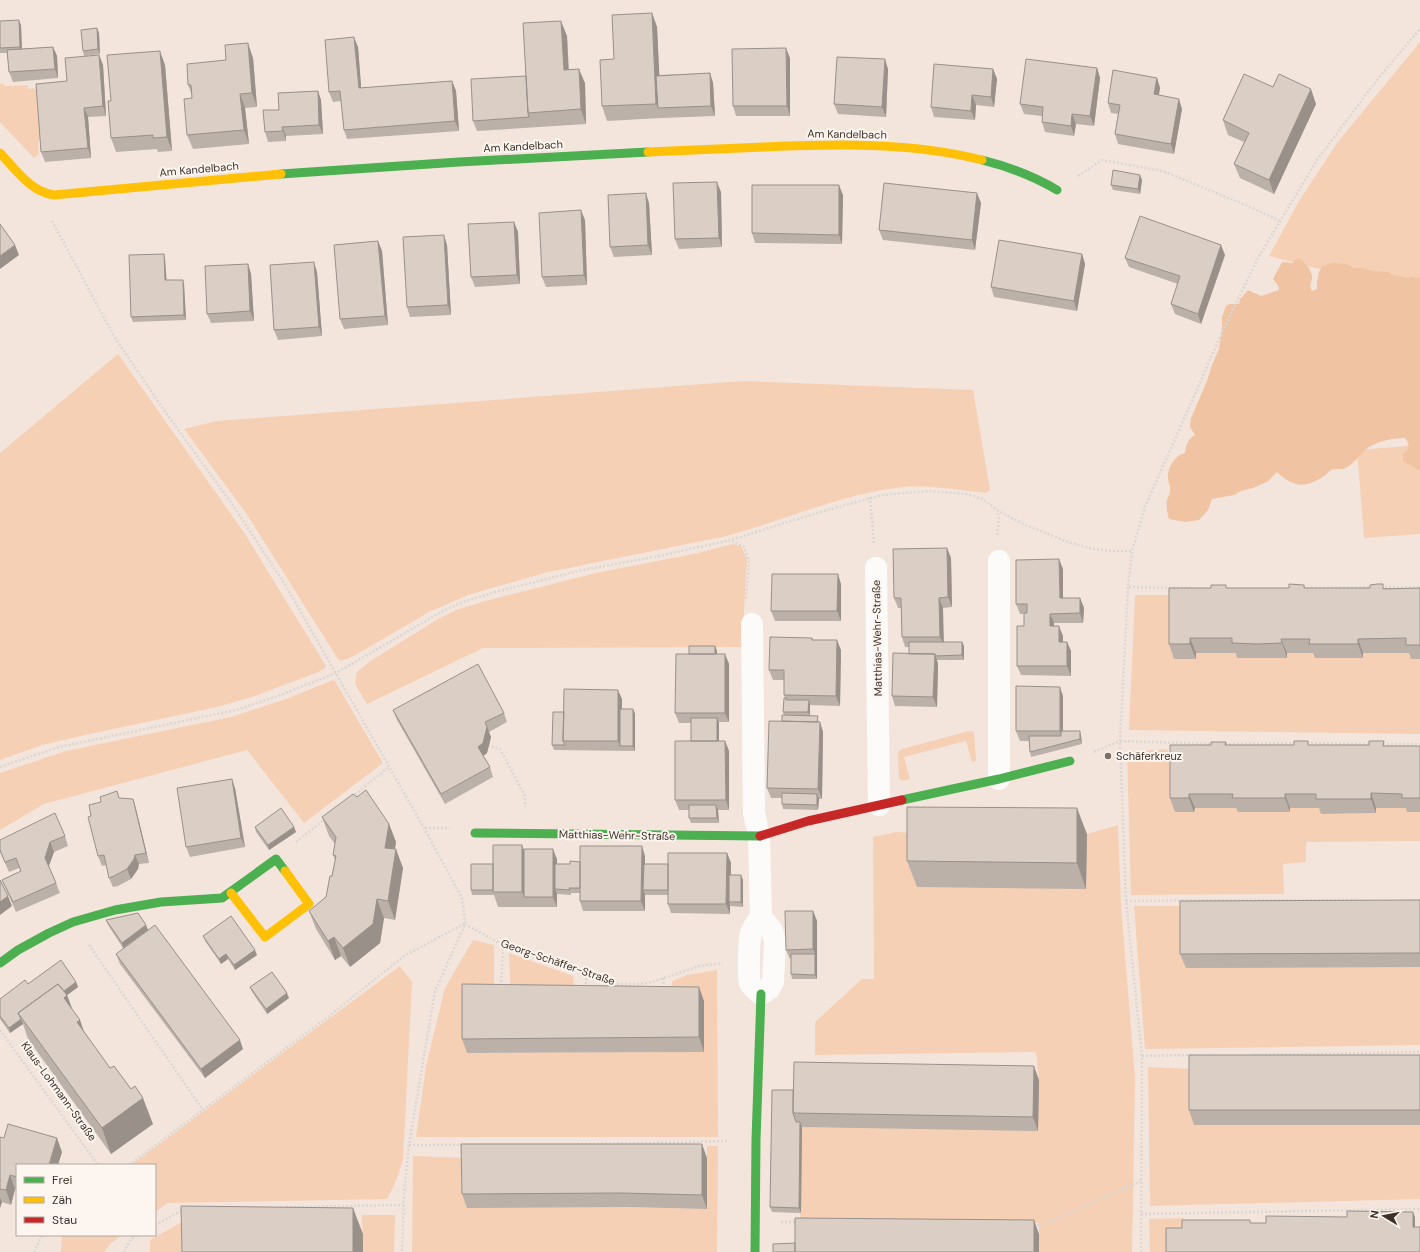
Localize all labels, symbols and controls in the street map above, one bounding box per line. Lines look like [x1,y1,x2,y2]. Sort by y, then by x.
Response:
street label: Am Kandelbach [807,126,887,142]
street label: Am Kandelbach [483,137,563,155]
street label: Am Kandelbach [159,159,239,179]
street label: Matthias-Wehr-Straße [869,580,885,696]
place label: Schäferkreuz [1116,749,1182,763]
marker: Schäferkreuz [1103,751,1113,761]
street label: Matthias-Wehr-Straße [559,827,675,843]
street label: Georg-Schäffer-Straße [499,936,617,988]
street label: Klaus-Lohmann-Straße [18,1039,100,1143]
legend [16,1164,156,1236]
text: Frei [52,1172,72,1188]
text: Zäh [52,1192,72,1208]
north arrow [1364,1196,1404,1236]
text: N [1367,1209,1382,1219]
text: Stau [52,1212,77,1228]

